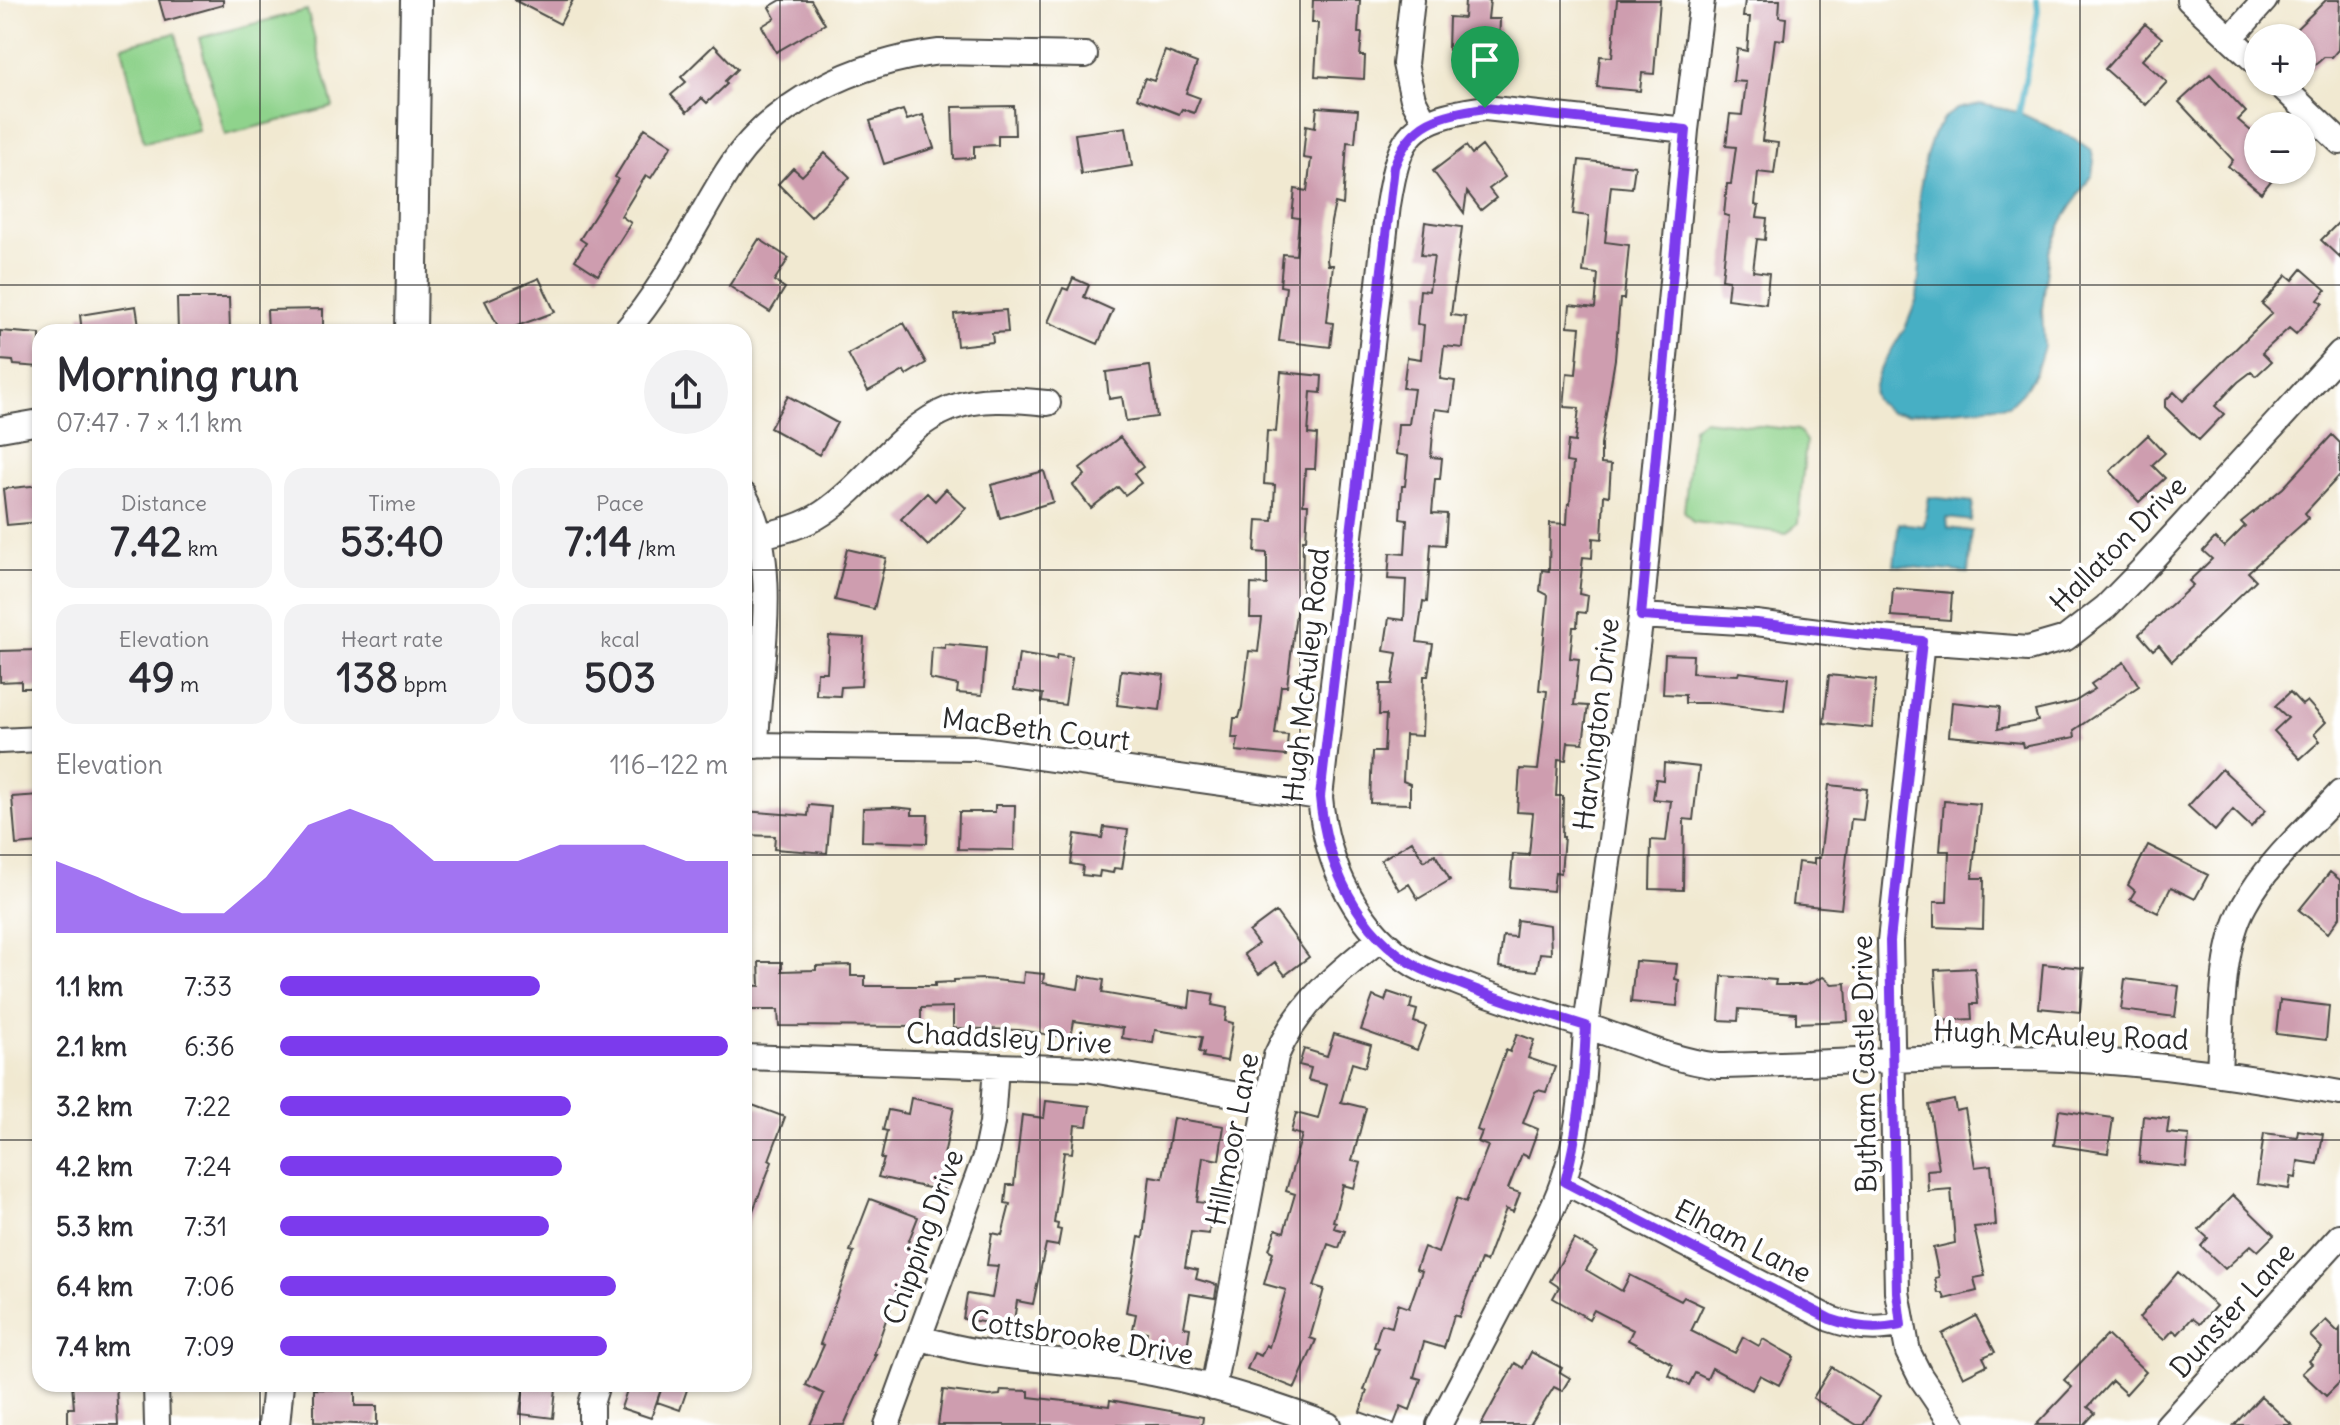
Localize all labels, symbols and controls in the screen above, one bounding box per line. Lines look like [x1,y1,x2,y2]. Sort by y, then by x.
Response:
map controls [2244,24,2316,184]
button: + [2244,24,2316,96]
pin [1451,26,1519,108]
icon: arrive [1463,38,1507,82]
button: − [2244,112,2316,184]
text: Morning run [56,348,299,403]
button: share [644,350,728,434]
text: 07:47 · 7 × 1.1 km [56,406,242,439]
street label: Hallaton Drive [2042,468,2194,620]
text: Distance [121,489,207,517]
text: Time [368,489,416,517]
text: Pace [596,489,644,517]
text: 7.42 [110,517,182,567]
text: 53:40 [340,517,444,567]
text: 7:14 [564,517,632,567]
text: km [182,534,218,562]
text: /km [632,534,676,562]
street label: Hugh McAuley Road [1275,546,1337,804]
street label: Harvington Drive [1565,616,1627,832]
text: Elevation [119,625,209,653]
text: Heart rate [341,625,443,653]
text: kcal [600,625,640,653]
text: 49 [129,653,175,703]
text: 138 [337,653,398,703]
text: 503 [584,653,656,703]
text: m [175,670,199,698]
text: bpm [398,670,447,698]
street label: MacBeth Court [940,700,1132,758]
text: Elevation [56,748,163,781]
text: 116–122 m [610,748,728,781]
street label: Bytham Castle Drive [1844,935,1884,1193]
text: 1.1 km [56,970,123,1003]
text: 7:33 [184,970,232,1003]
street label: Hugh McAuley Road [1933,1013,2189,1057]
street label: Chaddsley Drive [905,1015,1113,1061]
text: 2.1 km [56,1030,127,1063]
text: 6:36 [184,1030,235,1063]
street label: Hillmoor Lane [1198,1049,1266,1229]
text: 3.2 km [56,1090,133,1123]
text: 7:22 [184,1090,231,1123]
street label: Chipping Drive [875,1145,971,1329]
text: 4.2 km [56,1150,133,1183]
text: 7:24 [184,1150,231,1183]
street label: Elham Lane [1669,1191,1817,1291]
text: 5.3 km [56,1210,133,1243]
text: 7:31 [184,1210,227,1243]
street label: Dunster Lane [2162,1235,2302,1385]
text: 6.4 km [56,1270,133,1303]
text: 7:06 [184,1270,235,1303]
street label: Cottsbrooke Drive [968,1302,1196,1372]
text: 7.4 km [56,1330,131,1363]
text: 7:09 [184,1330,235,1363]

